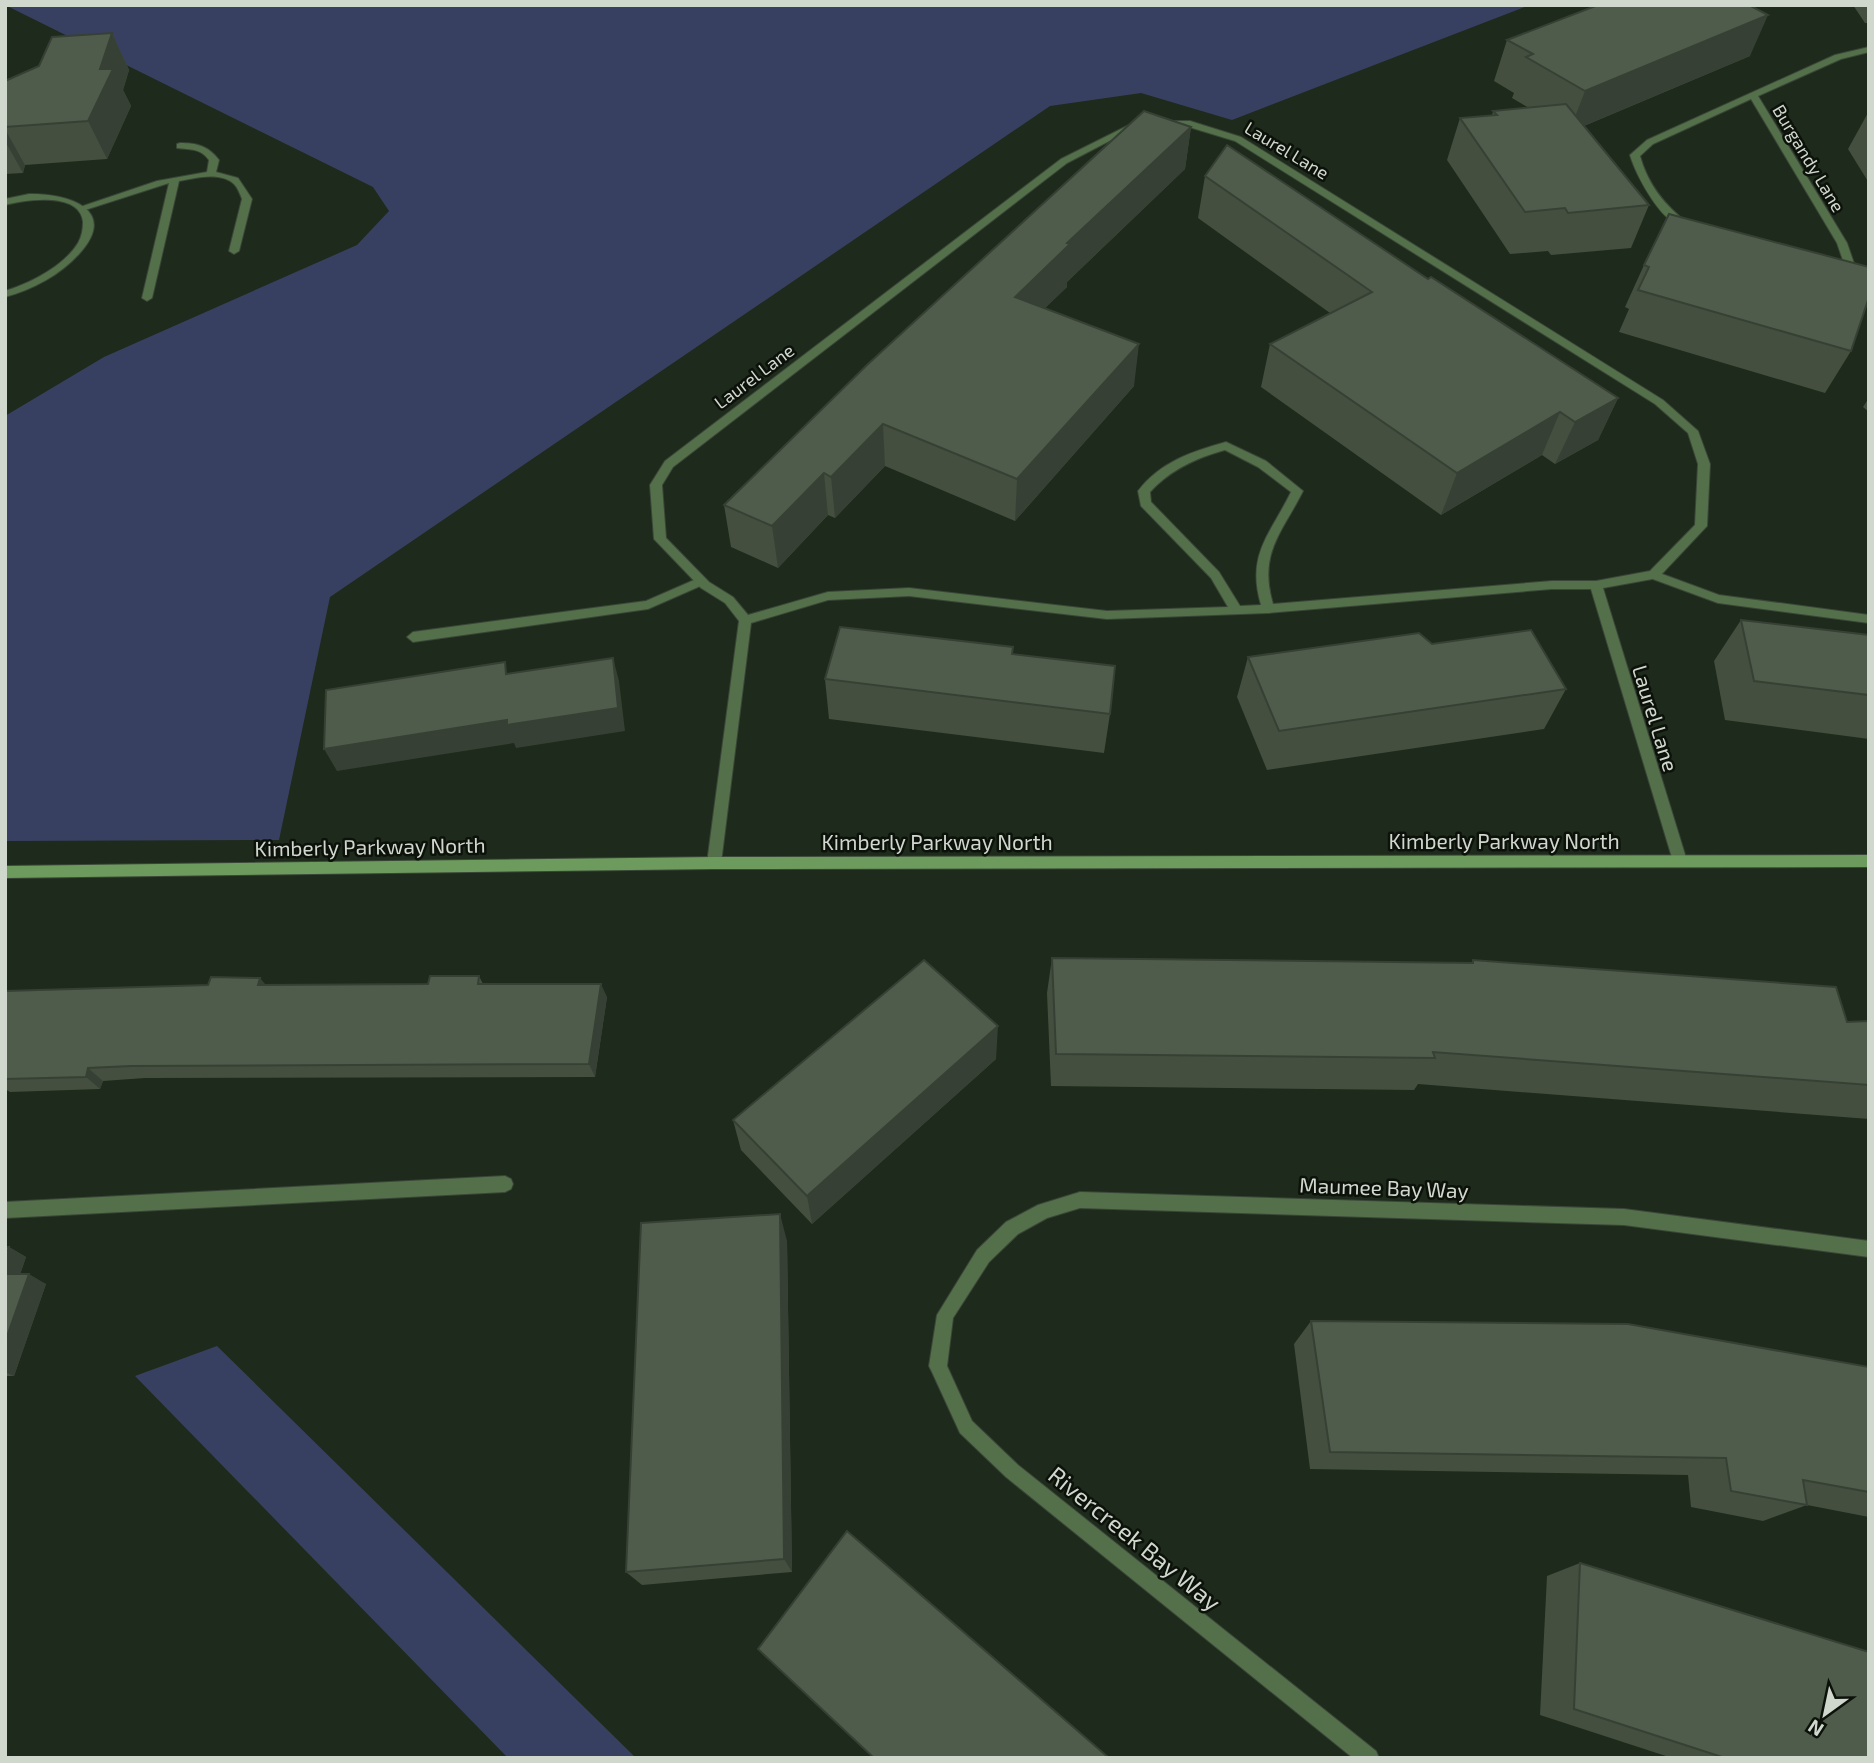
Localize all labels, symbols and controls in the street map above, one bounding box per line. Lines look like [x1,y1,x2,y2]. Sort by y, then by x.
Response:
street label: Burgandy Lane [1768,100,1850,216]
street label: Laurel Lane [1241,116,1333,184]
street label: Laurel Lane [710,339,798,413]
street label: Laurel Lane [1628,662,1684,774]
street label: Kimberly Parkway North [1388,828,1620,853]
street label: Kimberly Parkway North [821,829,1053,854]
street label: Kimberly Parkway North [254,831,486,861]
street label: Maumee Bay Way [1299,1172,1469,1202]
street label: Rivercreek Bay Way [1043,1460,1227,1617]
north arrow [1790,1679,1860,1749]
text: N [1803,1715,1827,1742]

